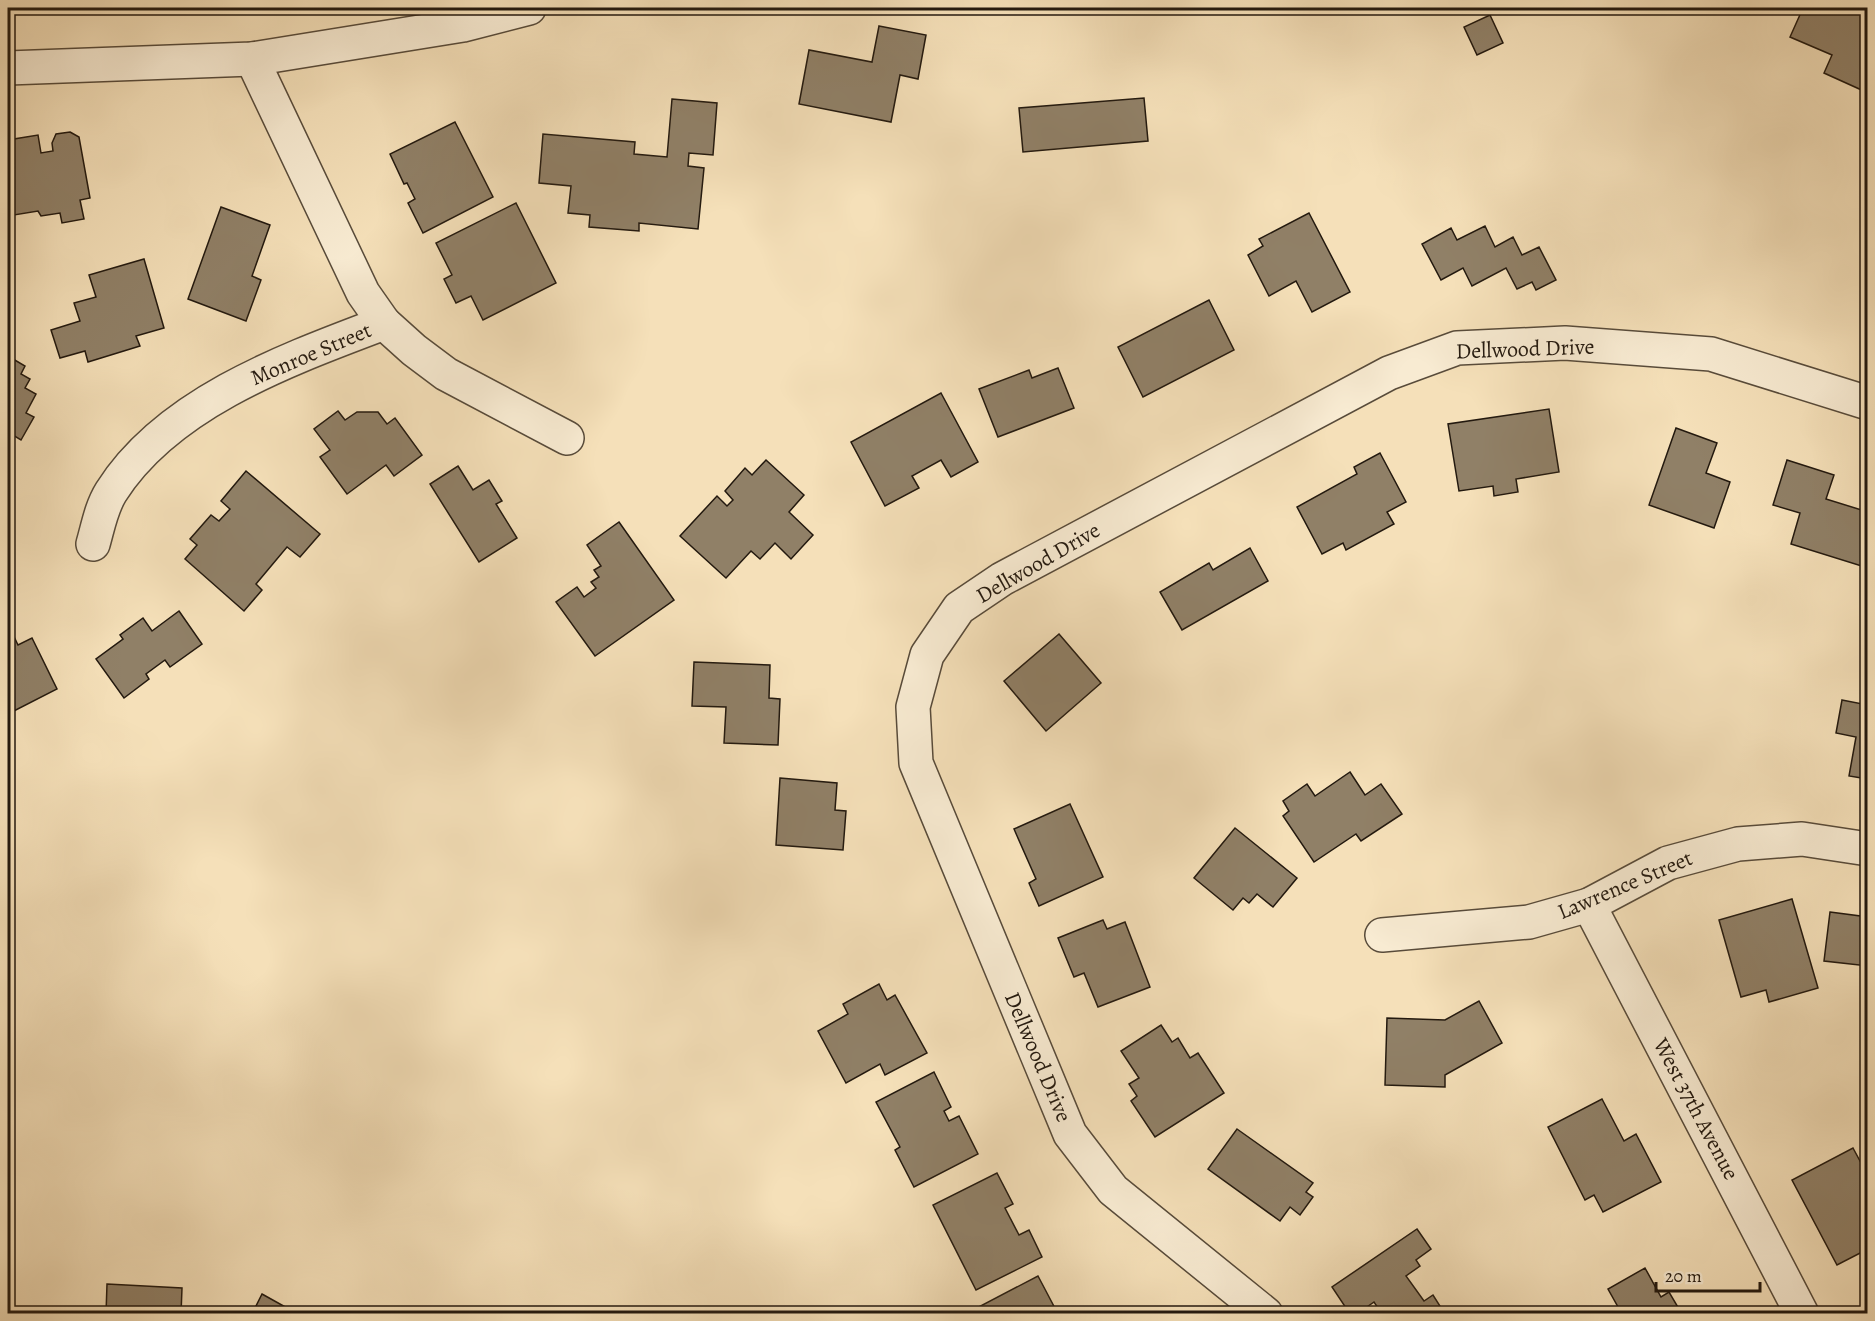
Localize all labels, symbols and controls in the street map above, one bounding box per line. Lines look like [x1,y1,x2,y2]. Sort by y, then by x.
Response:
street label: Monroe Street [246,315,376,393]
street label: Dellwood Drive [1455,332,1595,366]
street label: Dellwood Drive [970,515,1106,611]
street label: Lawrence Street [1553,843,1697,927]
street label: Dellwood Drive [997,987,1079,1127]
street label: West 37th Avenue [1646,1032,1746,1185]
scale bar [1656,1255,1760,1293]
text: 20 m [1665,1264,1702,1288]

